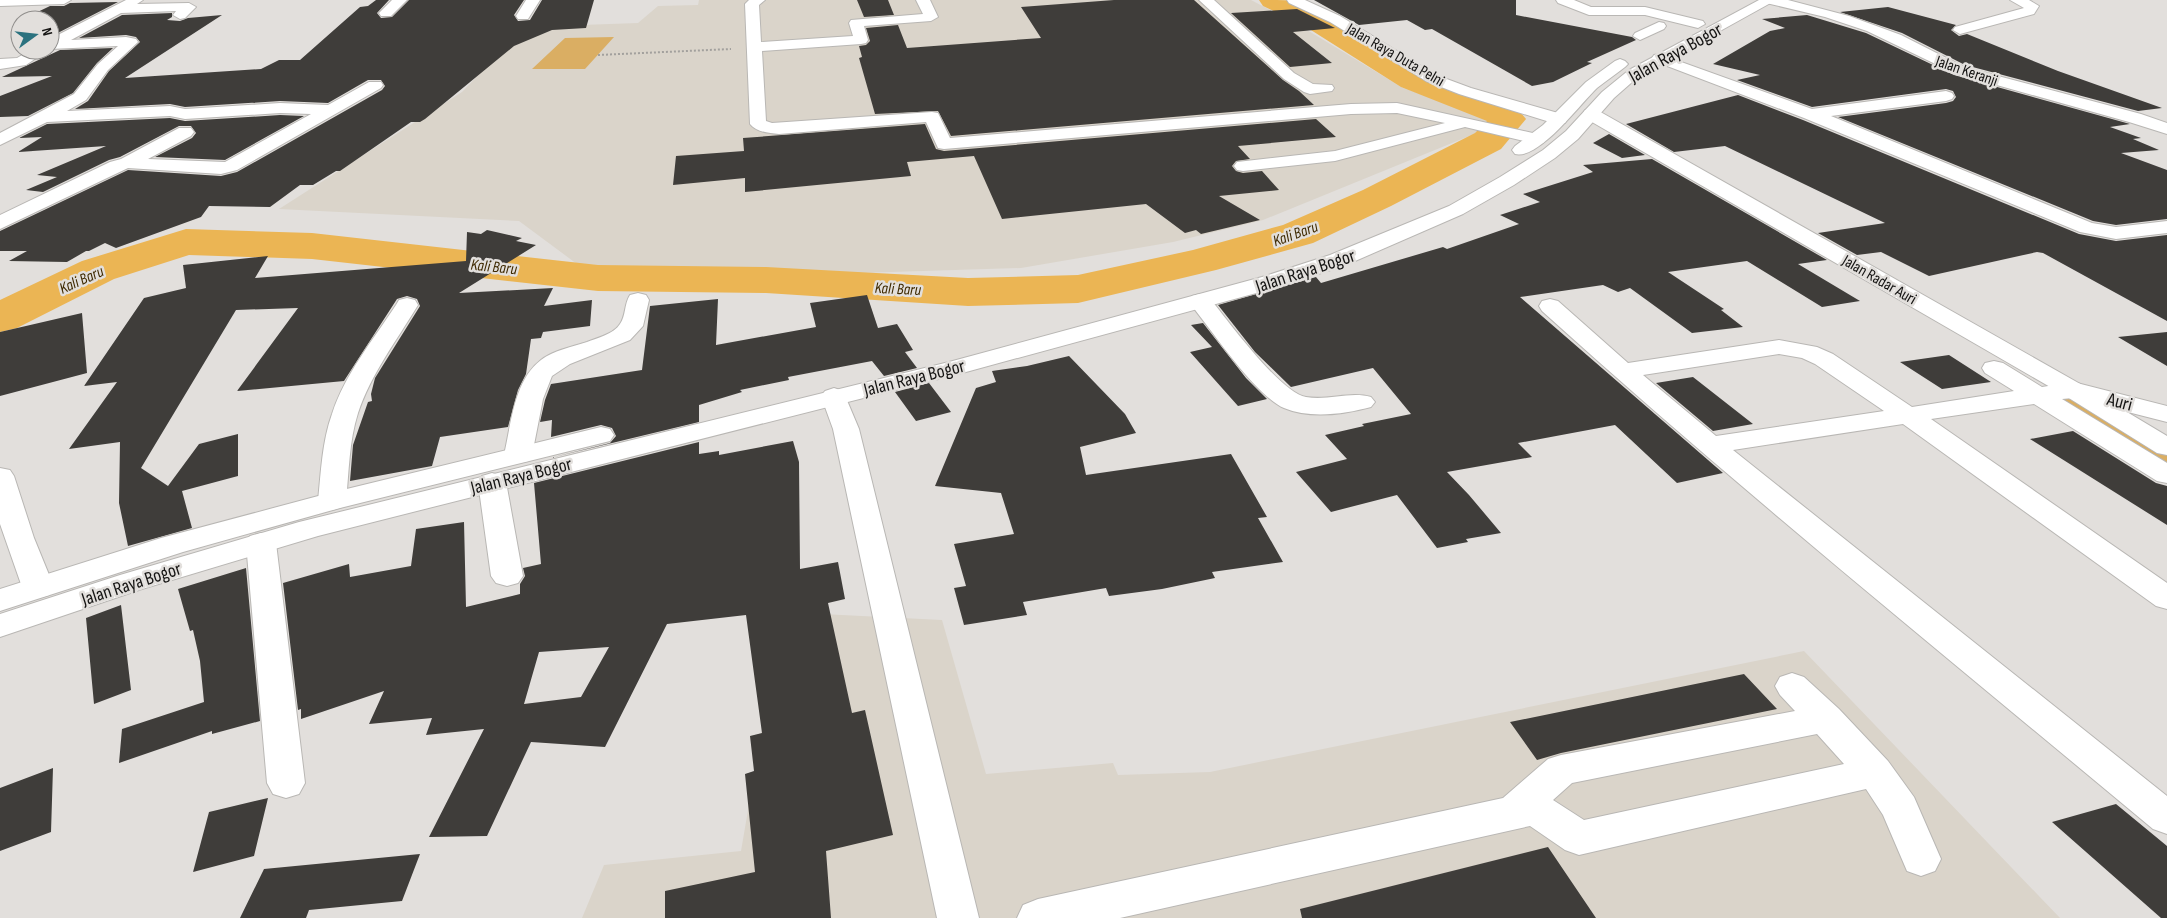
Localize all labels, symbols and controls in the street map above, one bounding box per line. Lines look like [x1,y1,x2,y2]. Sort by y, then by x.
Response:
north arrow [10,10,60,60]
street label: Jalan Raya Bogor [1624,18,1727,89]
street label: Jalan Raya Duta Pelni [1342,19,1448,91]
text: N [38,26,56,38]
street label: Jalan Keranji [1932,52,2000,91]
water label: Kali Baru [1270,217,1321,251]
street label: Jalan Raya Bogor [1252,244,1359,299]
street label: Jalan Radar Auri [1838,251,1920,309]
water label: Kali Baru [470,256,518,279]
water label: Kali Baru [57,262,107,298]
water label: Kali Baru [874,279,922,300]
street label: Jalan Raya Bogor [860,355,968,402]
street label: Auri [2104,388,2135,417]
street label: Jalan Raya Bogor [467,453,575,500]
street label: Jalan Raya Bogor [78,557,185,612]

